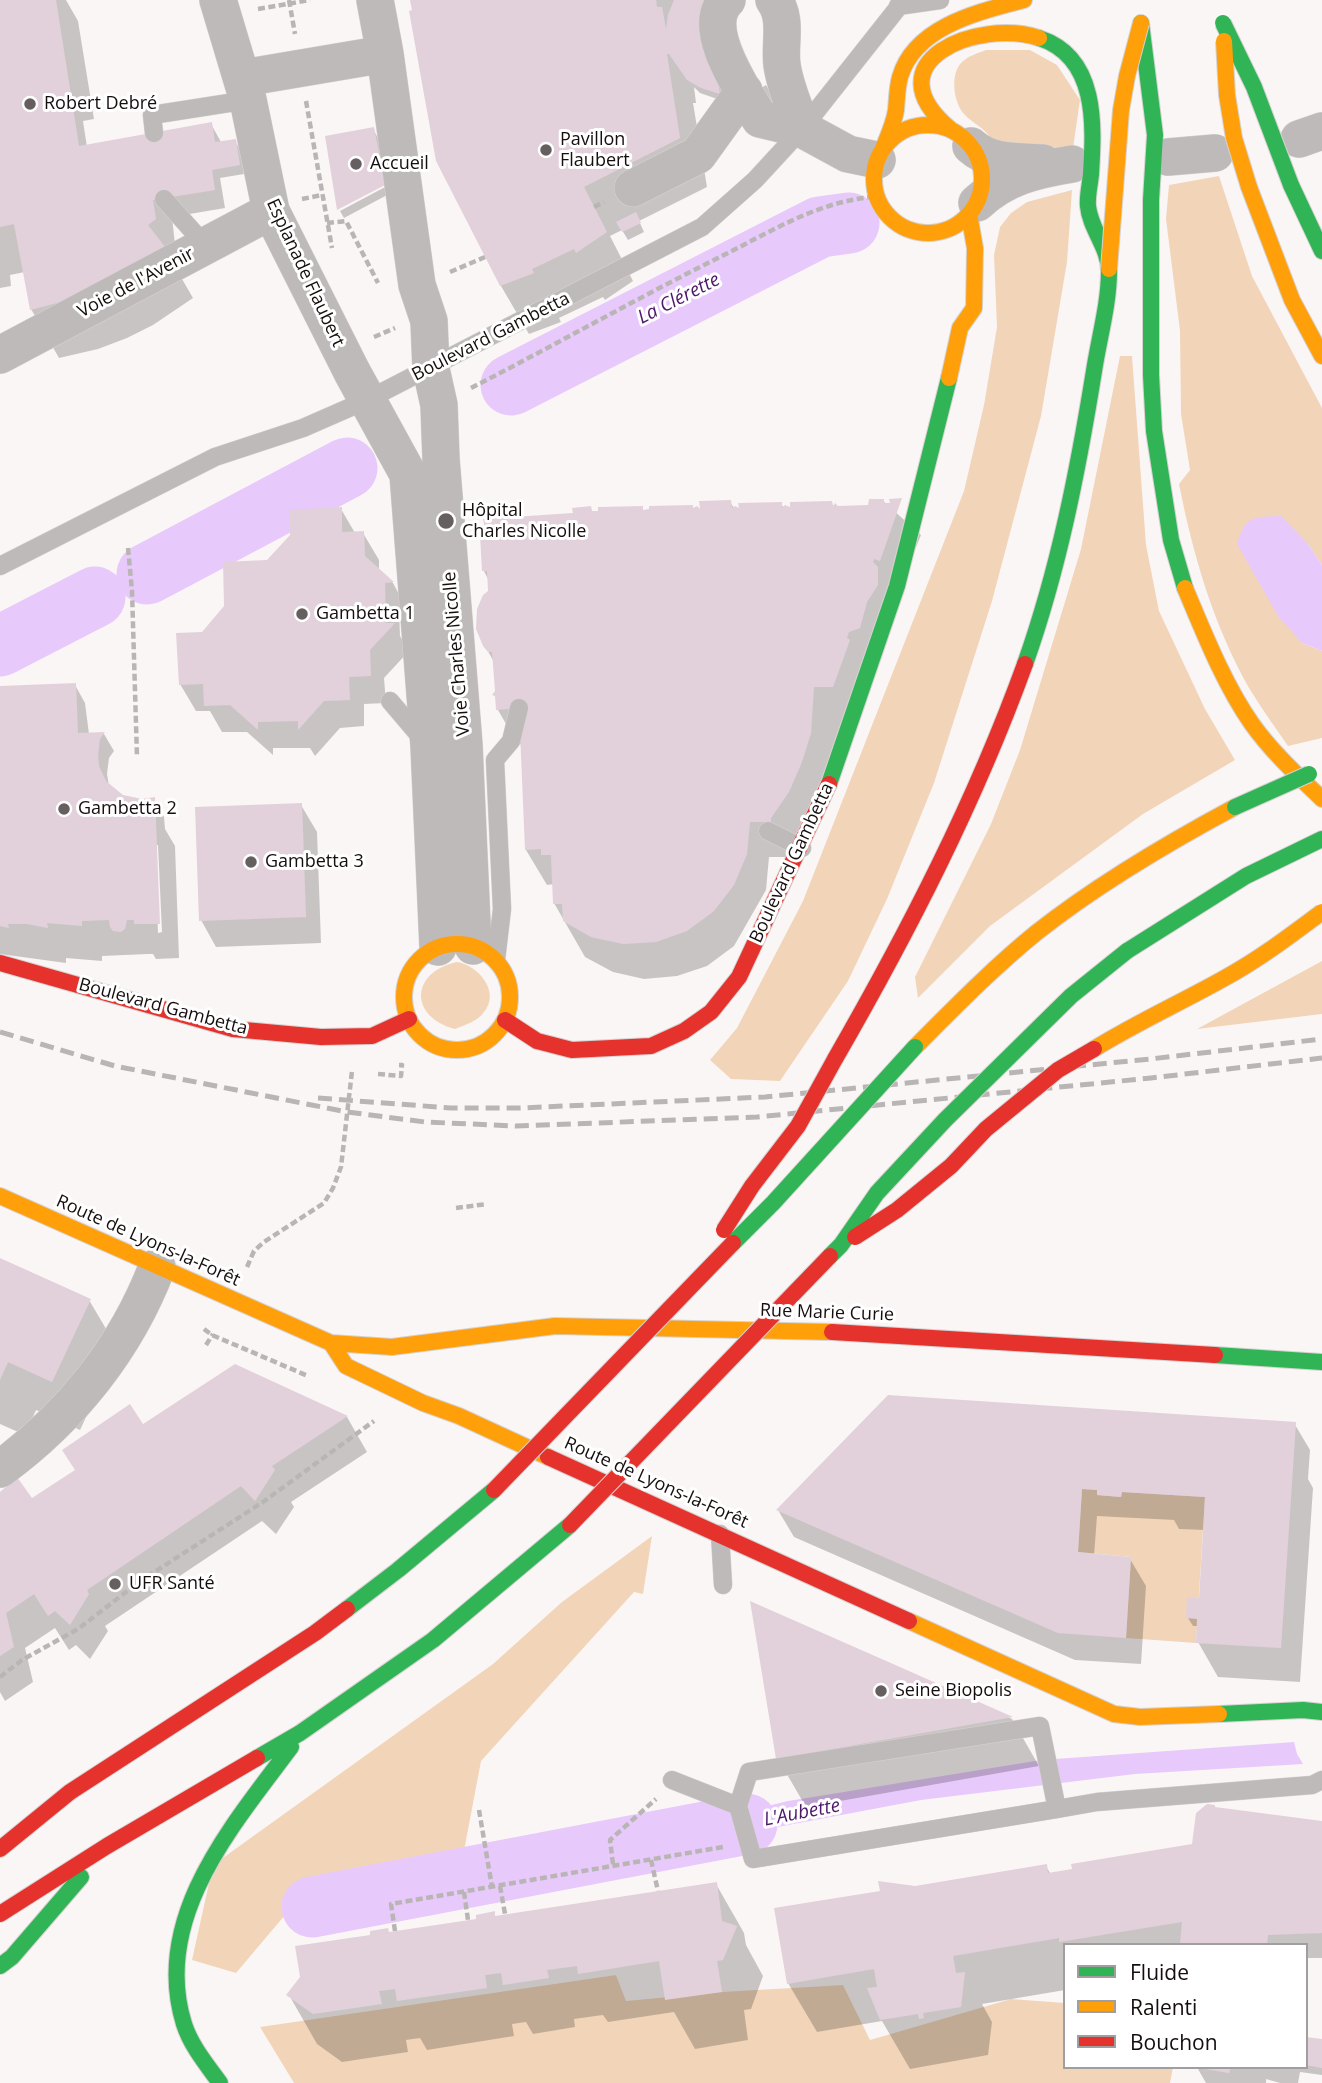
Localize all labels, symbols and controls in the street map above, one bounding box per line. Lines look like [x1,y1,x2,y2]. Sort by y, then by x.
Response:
place label: Robert Debré [44,93,157,115]
marker: Robert Debré [22,96,38,112]
place label: Pavillon Flaubert [560,129,630,172]
marker: Pavillon Flaubert [538,142,554,158]
place label: Accueil [370,153,429,175]
marker: Accueil [348,156,364,172]
street label: Esplanade Flaubert [261,196,349,350]
street label: Voie de l'Avenir [74,243,198,323]
water label: La Clérette [634,269,724,329]
street label: Boulevard Gambetta [409,288,573,386]
place label: Hôpital Charles Nicolle [462,500,586,542]
marker: Hôpital Charles Nicolle [436,511,456,531]
street label: Voie Charles Nicolle [439,571,475,737]
place label: Gambetta 1 [316,603,415,625]
marker: Gambetta 1 [294,606,310,622]
street label: Boulevard Gambetta [745,780,839,946]
place label: Gambetta 2 [78,798,177,820]
marker: Gambetta 2 [56,801,72,817]
place label: Gambetta 3 [265,851,364,873]
marker: Gambetta 3 [243,854,259,870]
street label: Boulevard Gambetta [76,974,250,1040]
street label: Route de Lyons-la-Forêt [53,1191,243,1291]
street label: Rue Marie Curie [760,1300,894,1326]
street label: Route de Lyons-la-Forêt [561,1433,751,1533]
place label: UFR Santé [129,1573,215,1595]
marker: UFR Santé [107,1576,123,1592]
place label: Seine Biopolis [895,1680,1012,1702]
marker: Seine Biopolis [873,1683,889,1699]
water label: L'Aubette [762,1794,842,1832]
legend [1063,1943,1308,2069]
text: Fluide [1130,1958,1189,1986]
text: Ralenti [1130,1993,1197,2021]
text: Bouchon [1130,2028,1218,2056]

